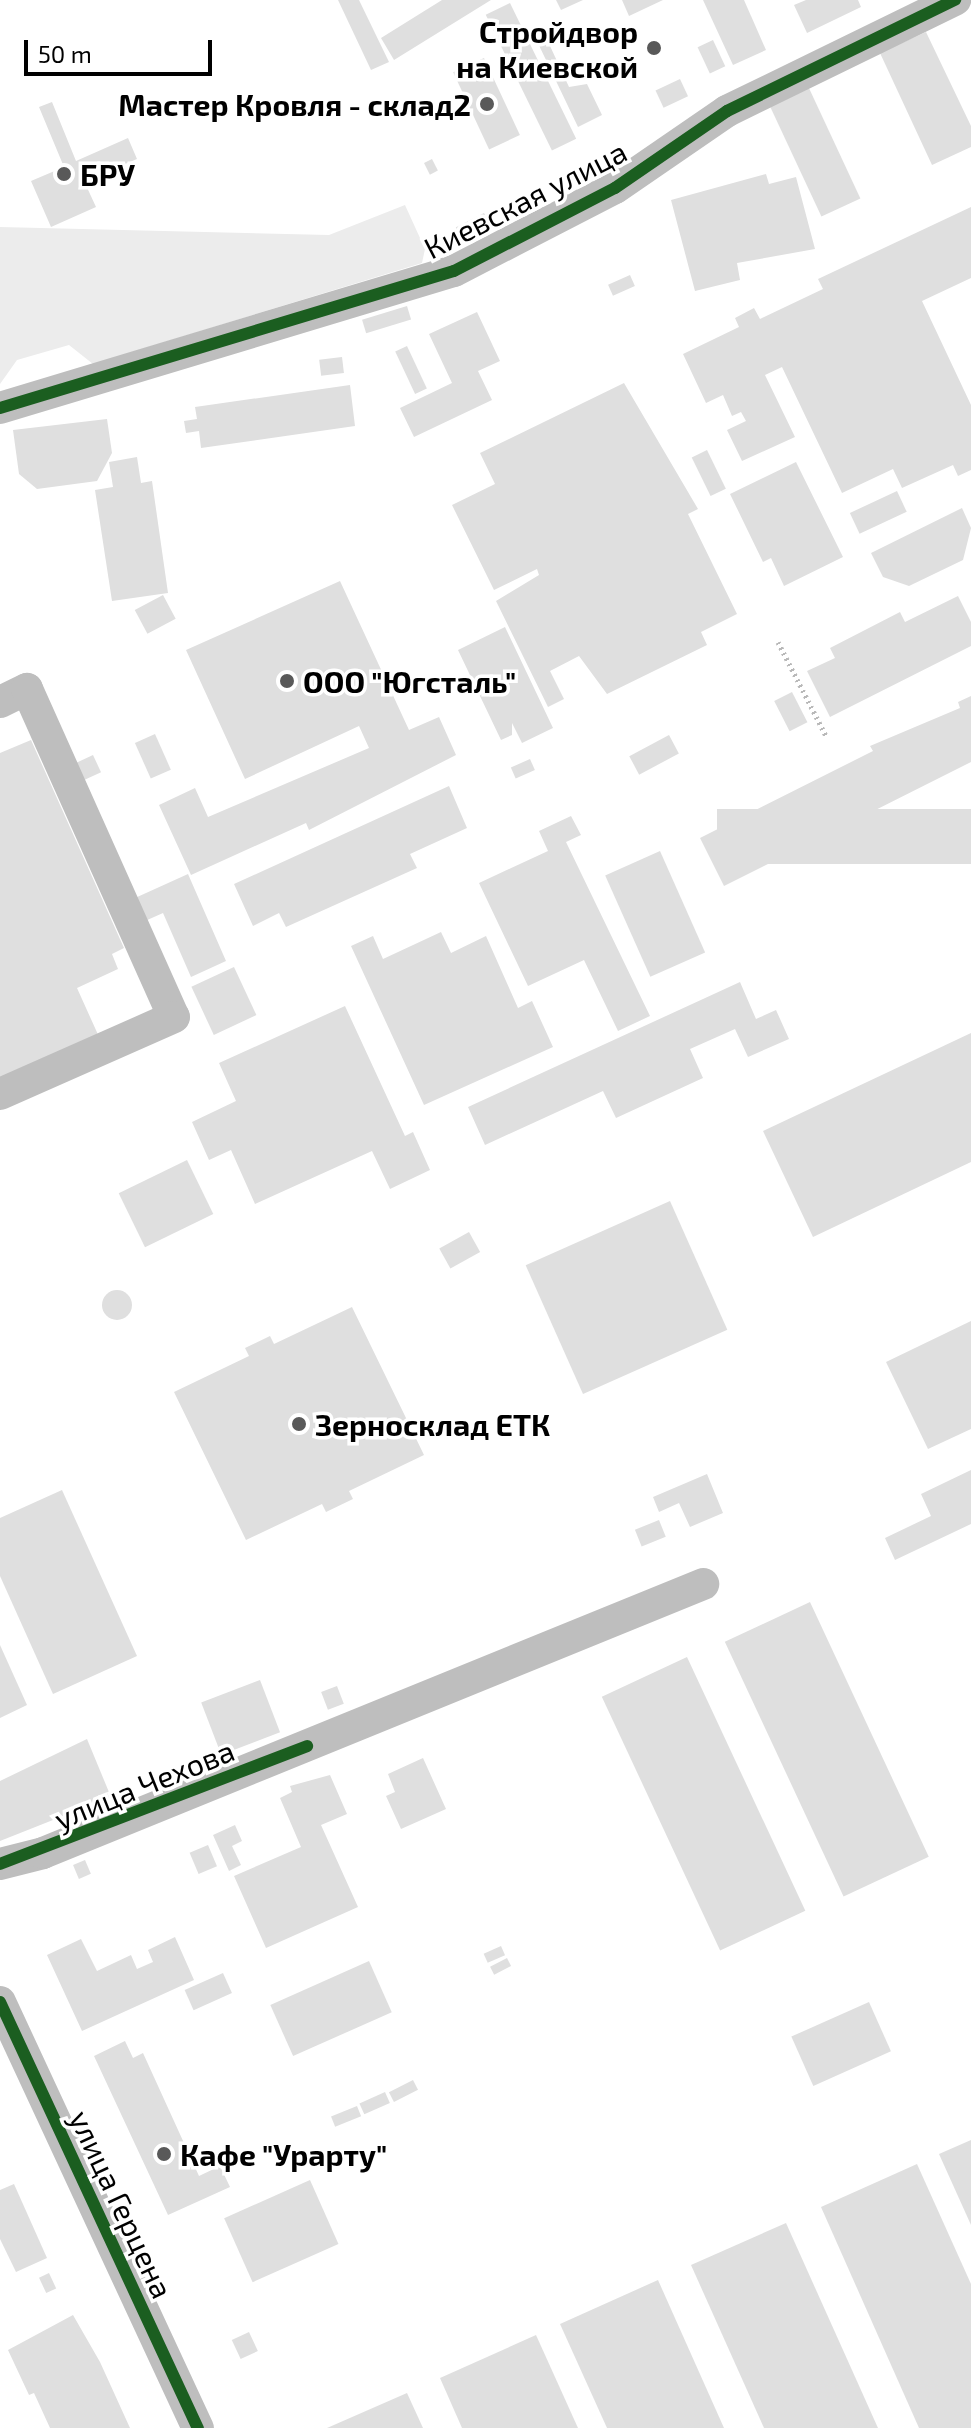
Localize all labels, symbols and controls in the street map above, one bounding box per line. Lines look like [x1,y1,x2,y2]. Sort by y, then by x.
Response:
place label: Стройдвор на Киевской [456,13,638,84]
scale bar [28,24,216,74]
text: 50 m [38,39,92,68]
marker: Стройдвор на Киевской [645,39,663,57]
place label: Мастер Кровля - склад2 [118,86,471,122]
marker: Мастер Кровля - склад2 [478,95,496,113]
street label: Киевская улица [418,132,632,266]
place label: БРУ [80,156,135,192]
marker: БРУ [55,165,73,183]
place label: ООО "Югсталь" [303,663,517,699]
marker: ООО "Югсталь" [278,672,296,690]
place label: Зерносклад ЕТК [315,1406,550,1442]
marker: Зерносклад ЕТК [290,1415,308,1433]
street label: улица Чехова [49,1732,239,1836]
street label: улица Герцена [63,2104,181,2304]
place label: Кафе "Урарту" [180,2136,388,2172]
marker: Кафе "Урарту" [155,2145,173,2163]

